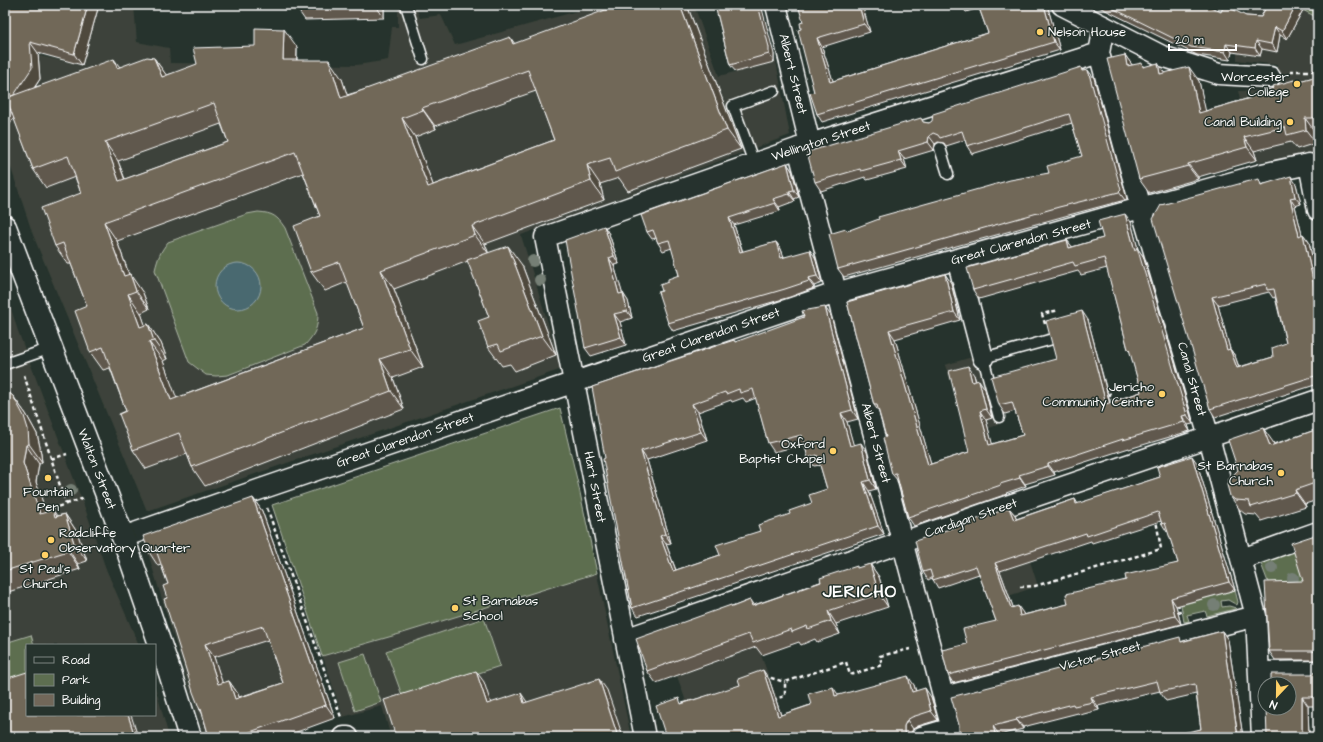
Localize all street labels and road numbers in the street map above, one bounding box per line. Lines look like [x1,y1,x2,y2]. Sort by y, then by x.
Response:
street label: Albert Street [774,32,812,117]
street label: Wellington Street [769,116,874,166]
street label: Great Clarendon Street [949,214,1094,269]
street label: Great Clarendon Street [640,303,783,367]
street label: Canal Street [1173,340,1211,419]
street label: Albert Street [857,401,896,486]
street label: Great Clarendon Street [334,408,477,472]
street label: Walton Street [73,426,121,513]
street label: Hart Street [579,450,611,525]
street label: Cardigan Street [922,494,1021,543]
street label: Victor Street [1057,636,1143,675]

